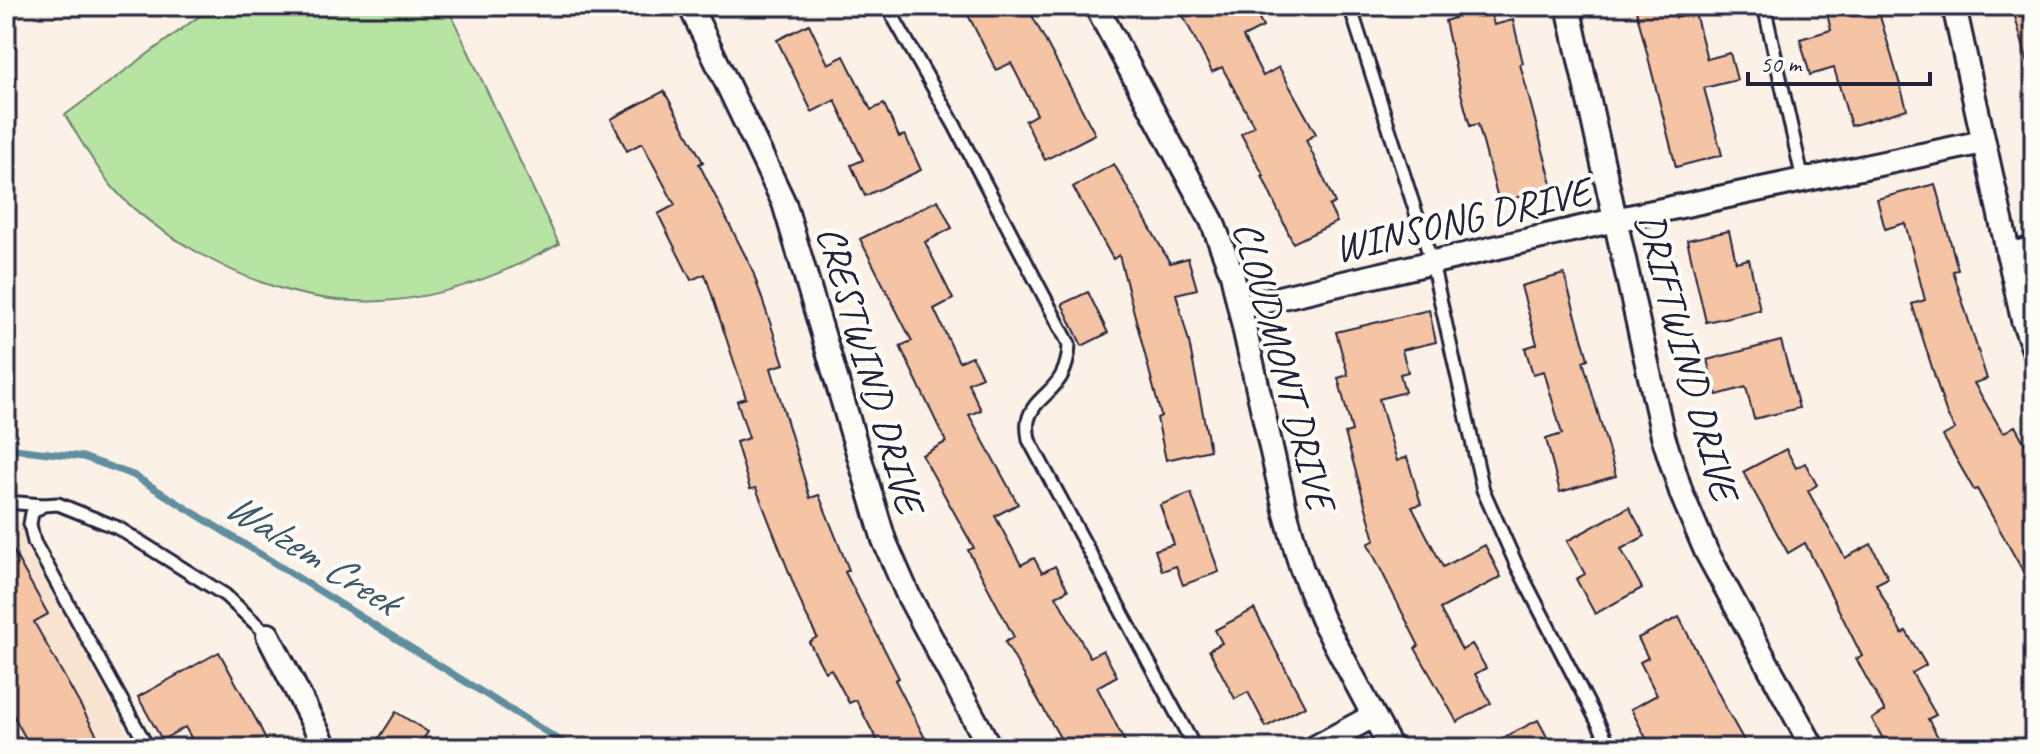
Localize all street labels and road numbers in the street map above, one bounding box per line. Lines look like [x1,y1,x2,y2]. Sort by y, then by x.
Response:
street label: WINSONG DRIVE [1330,165,1600,274]
street label: DRIFTWIND DRIVE [1625,207,1751,510]
street label: CLOUDMONT DRIVE [1222,216,1348,520]
street label: CRESTWIND DRIVE [805,220,936,523]

